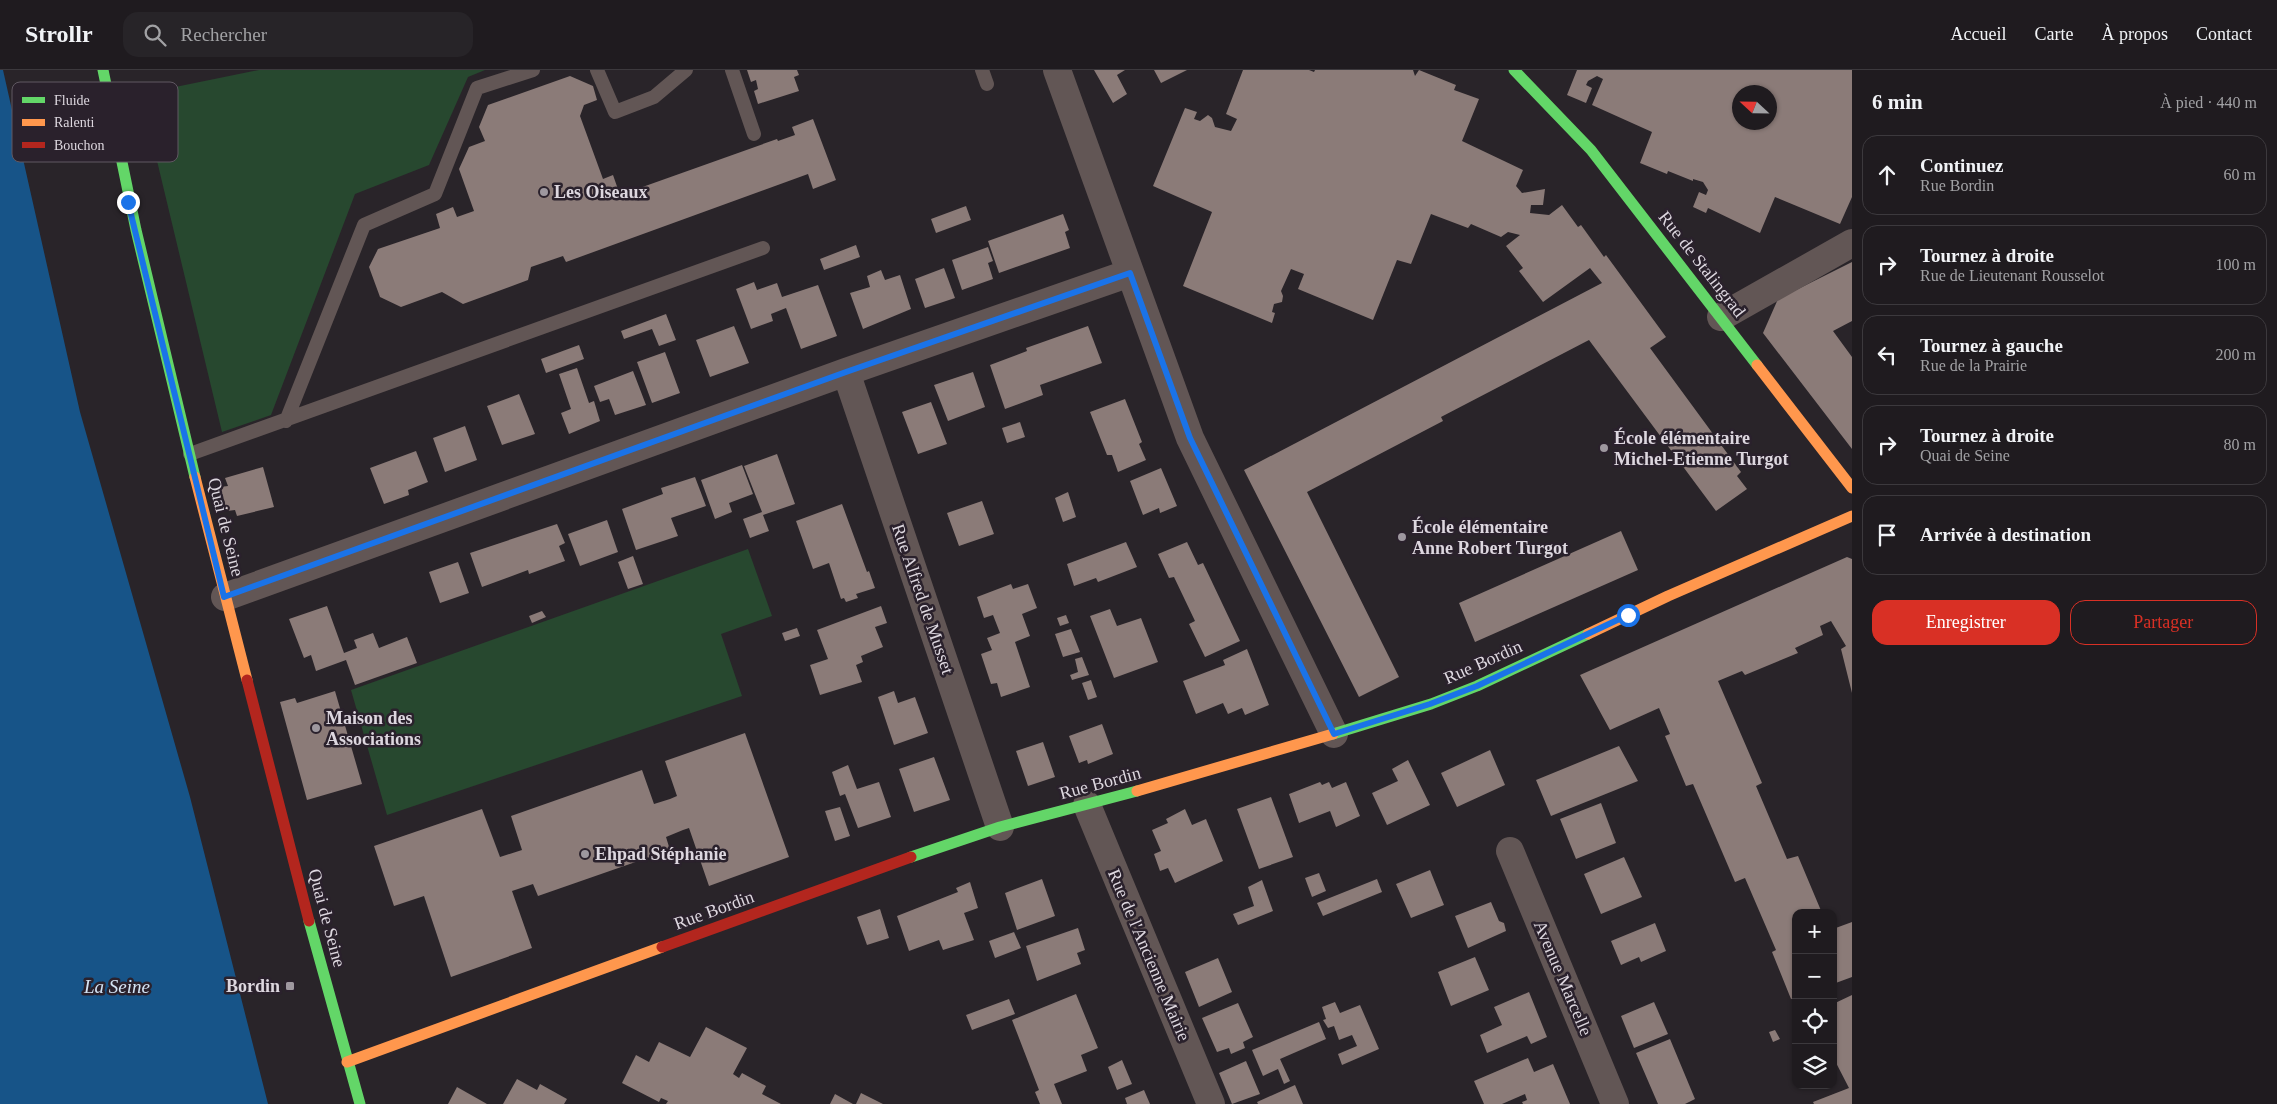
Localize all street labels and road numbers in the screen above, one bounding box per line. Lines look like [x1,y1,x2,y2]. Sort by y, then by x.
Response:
street label: Rue de Stalingrad [1654,207,1750,321]
street label: Quai de Seine [204,476,248,578]
street label: Rue Alfred de Musset [888,521,958,677]
street label: Rue Bordin [1441,636,1525,688]
street label: Rue Bordin [1057,763,1143,803]
street label: Rue de l'Ancienne Mairie [1104,866,1194,1044]
street label: Quai de Seine [304,867,350,969]
street label: Rue Bordin [671,886,757,934]
street label: Avenue Marcelle [1530,917,1596,1039]

